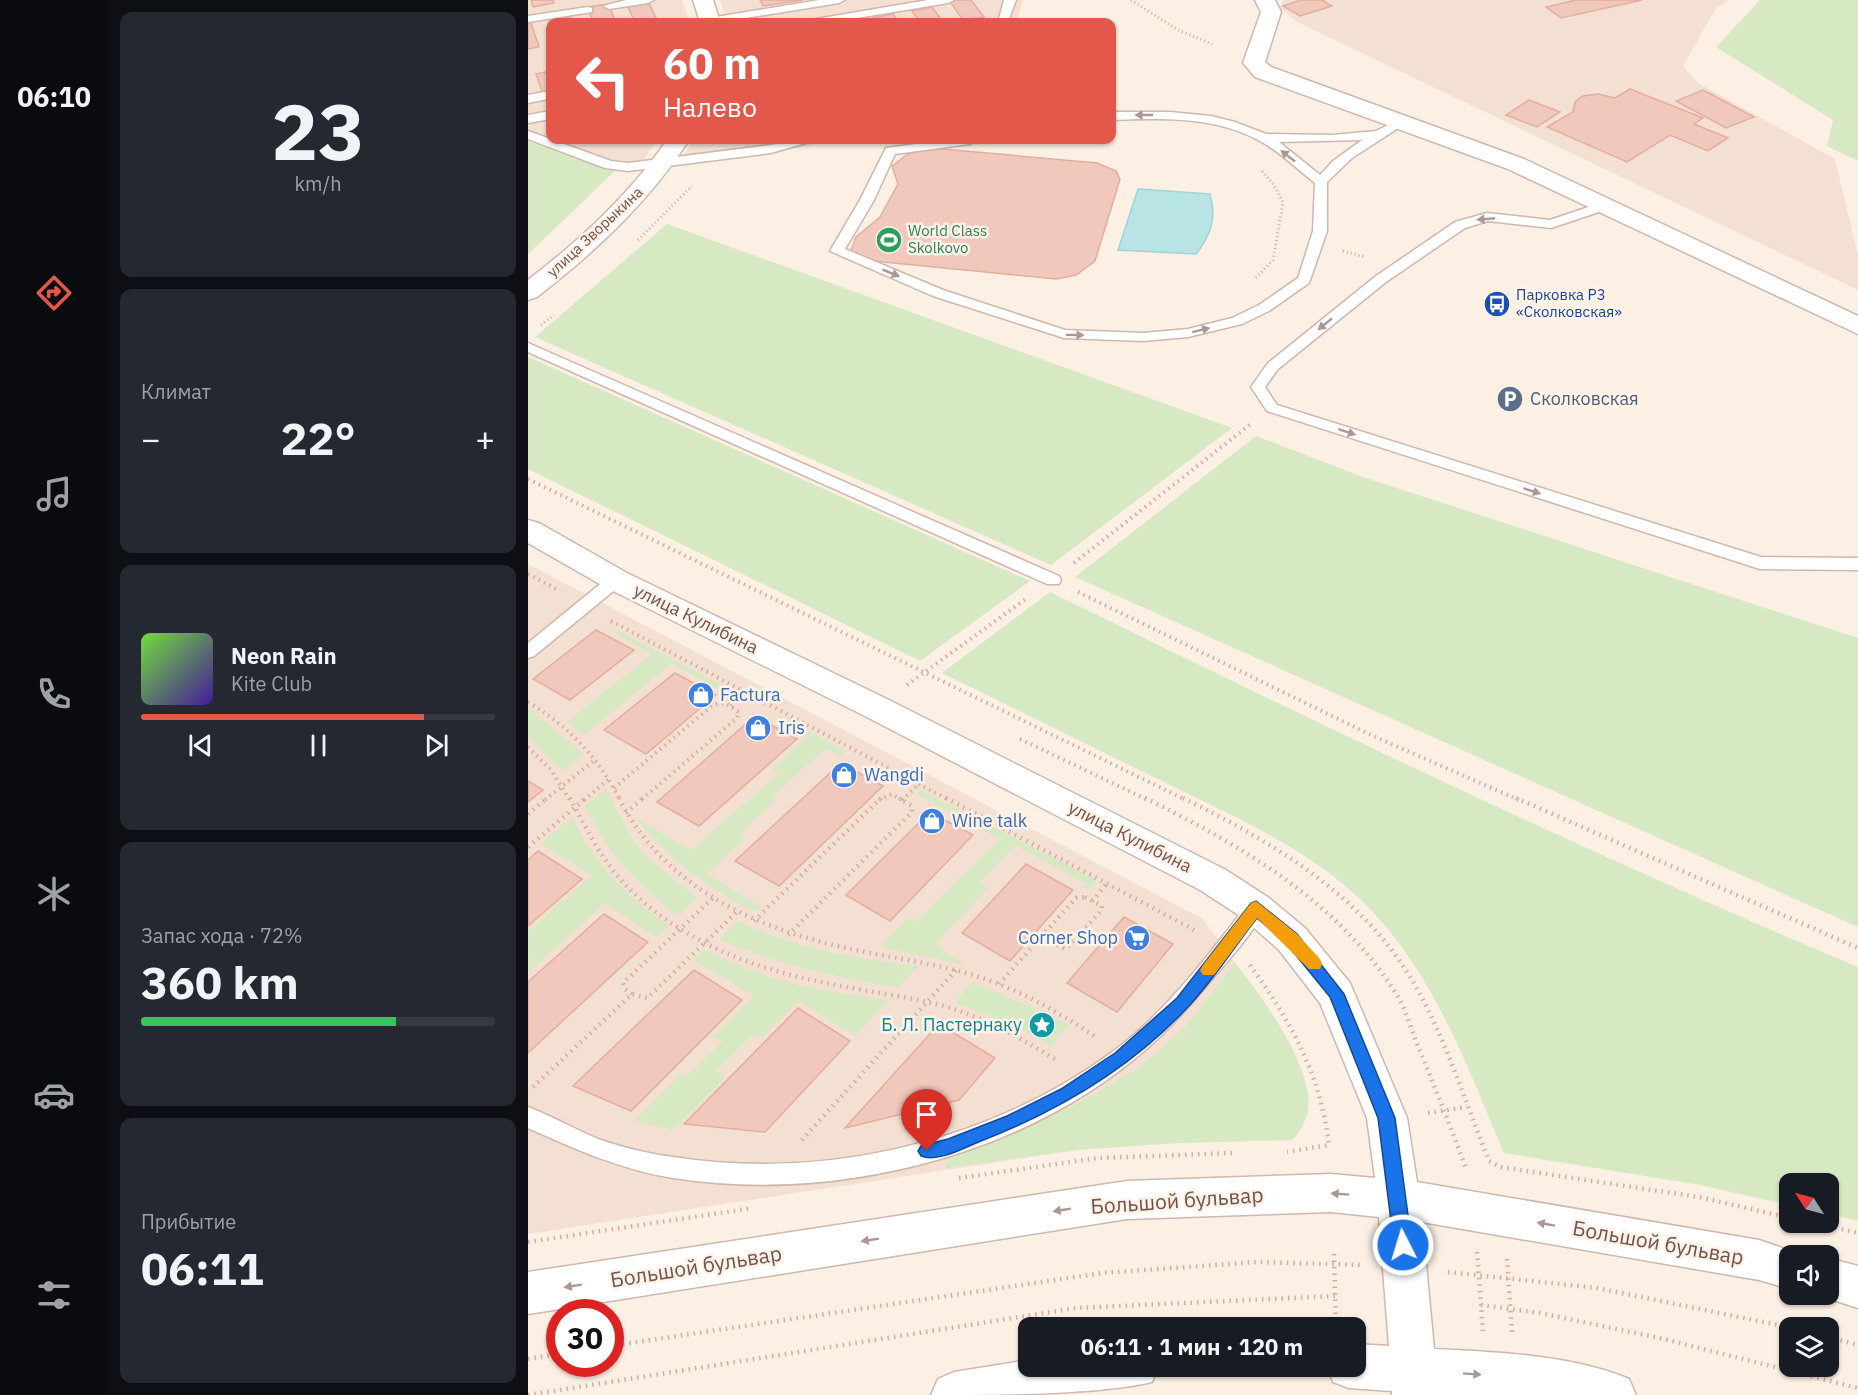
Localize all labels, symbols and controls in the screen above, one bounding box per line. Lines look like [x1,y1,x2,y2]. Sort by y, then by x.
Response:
text: 60 m [663,36,761,91]
icon: left [564,42,642,120]
text: 06:10 [17,79,91,114]
text: 23 [271,80,365,181]
text: Налево [663,89,757,124]
one-way arrow [1135,110,1154,120]
one-way arrow [1281,151,1296,163]
text: km/h [294,170,342,197]
street label: улица Зворыкина [543,182,647,281]
one-way arrow [1476,214,1495,224]
place label: World Class Skolkovo [908,221,987,257]
sports icon: World Class Skolkovo [874,225,904,255]
one-way arrow [882,268,900,278]
icon: directions [33,272,75,314]
place label: Парковка P3 «Сколковская» [1516,285,1622,321]
bus stop icon: Парковка P3 «Сколковская» [1482,289,1512,319]
one-way arrow [1317,318,1332,330]
one-way arrow [1192,324,1210,334]
one-way arrow [1066,330,1085,339]
text: Климат [141,378,211,405]
parking icon: Сколковская [1495,384,1525,414]
place label: Сколковская [1530,387,1639,410]
text: 22° [280,409,356,467]
text: − [141,417,161,460]
text: + [475,417,495,460]
one-way arrow [1338,427,1356,437]
icon: music [33,473,75,515]
one-way arrow [1523,487,1541,496]
street label: улица Кулибина [630,578,763,659]
text: Neon Rain [231,641,337,670]
text: Kite Club [231,670,312,697]
icon: phone [33,673,75,715]
shop icon: Factura [686,680,716,710]
place label: Factura [720,683,781,706]
shop icon: Iris [743,713,773,743]
place label: Iris [778,716,805,739]
icon: previous [184,729,217,762]
icon: pause [302,729,335,762]
icon: next [420,729,453,762]
shop icon: Wangdi [829,760,859,790]
place label: Wangdi [864,763,924,786]
street label: улица Кулибина [1064,795,1196,878]
shop icon: Wine talk [917,806,947,836]
place label: Wine talk [952,809,1028,832]
icon: climate [33,873,75,915]
text: Запас хода · 72% [141,922,303,949]
supermarket icon: Corner Shop [1122,923,1152,953]
place label: Corner Shop [1018,926,1118,949]
text: 360 km [141,953,299,1011]
place icon: Б. Л. Пастернаку [1027,1010,1057,1040]
place label: Б. Л. Пастернаку [881,1013,1022,1036]
icon: car [33,1074,75,1116]
pin [901,1089,952,1151]
icon: arrive [910,1098,943,1131]
north arrow [1779,1173,1839,1233]
map controls [1779,1173,1839,1377]
street label: Большой бульвар [1090,1180,1264,1220]
one-way arrow [1331,1189,1350,1199]
one-way arrow [1053,1206,1072,1215]
text: Прибытие [141,1208,236,1235]
position arrow [1371,1213,1435,1277]
street label: Большой бульвар [1570,1213,1746,1271]
one-way arrow [1536,1219,1555,1228]
one-way arrow [860,1236,879,1245]
text: 06:11 [141,1239,264,1297]
street label: Большой бульвар [608,1239,784,1293]
button: sound [1779,1245,1839,1305]
icon: filters [33,1274,75,1316]
one-way arrow [564,1282,583,1291]
speed limit sign: 30 [546,1299,624,1377]
button: layers [1779,1317,1839,1377]
text: 06:11 · 1 мин · 120 m [1081,1332,1303,1361]
one-way arrow [1462,1369,1481,1378]

